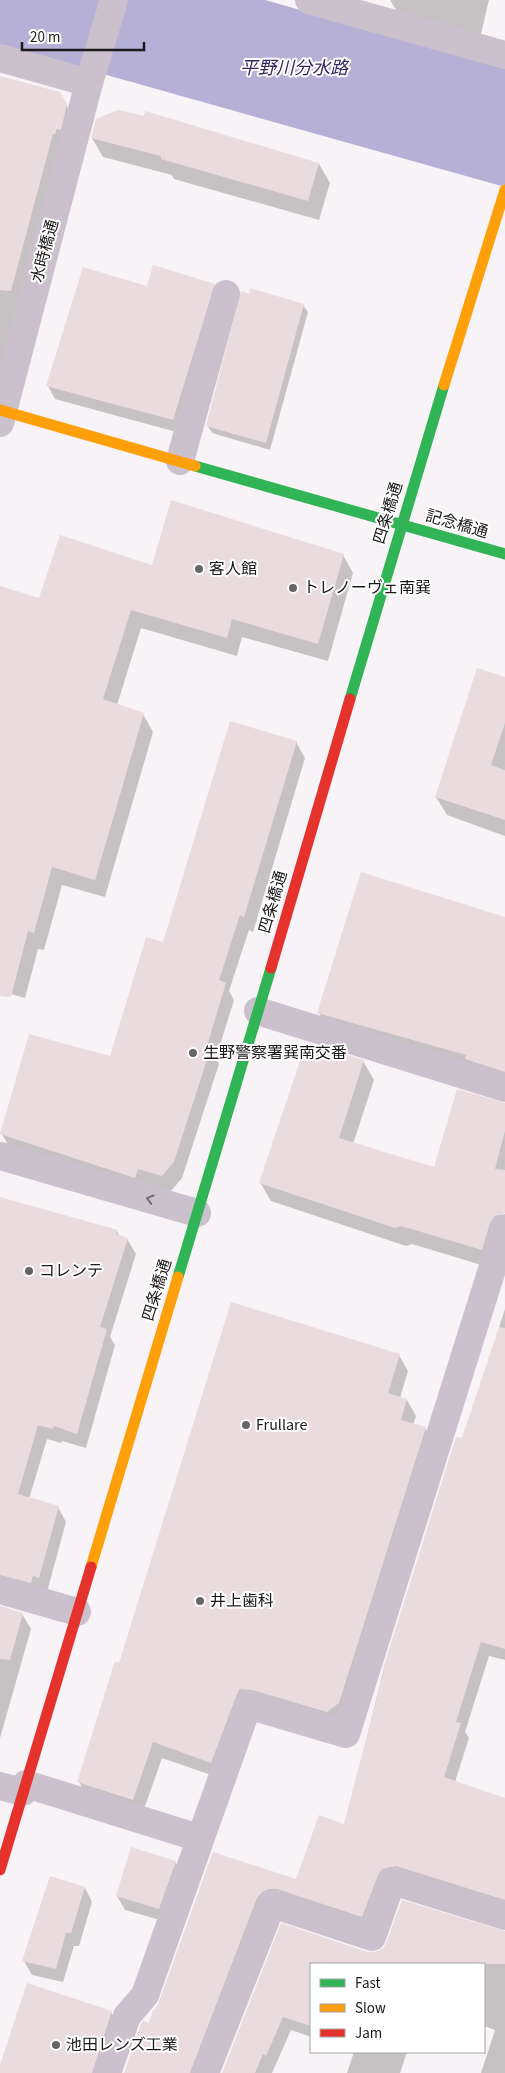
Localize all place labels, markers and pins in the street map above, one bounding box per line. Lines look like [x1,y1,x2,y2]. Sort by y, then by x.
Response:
place label: 客人館 [209,558,257,580]
marker: 客人館 [193,563,205,575]
place label: トレノーヴェ南巽 [303,577,431,599]
marker: トレノーヴェ南巽 [287,582,299,594]
place label: 生野警察署巽南交番 [203,1042,347,1064]
marker: 生野警察署巽南交番 [187,1047,199,1059]
place label: コレンテ [39,1260,103,1282]
marker: コレンテ [23,1265,35,1277]
place label: Frullare [256,1414,307,1436]
marker: Frullare [240,1419,252,1431]
place label: 井上歯科 [210,1590,274,1612]
marker: 井上歯科 [194,1595,206,1607]
place label: 池田レンズ工業 [66,2034,178,2056]
marker: 池田レンズ工業 [50,2039,62,2051]

